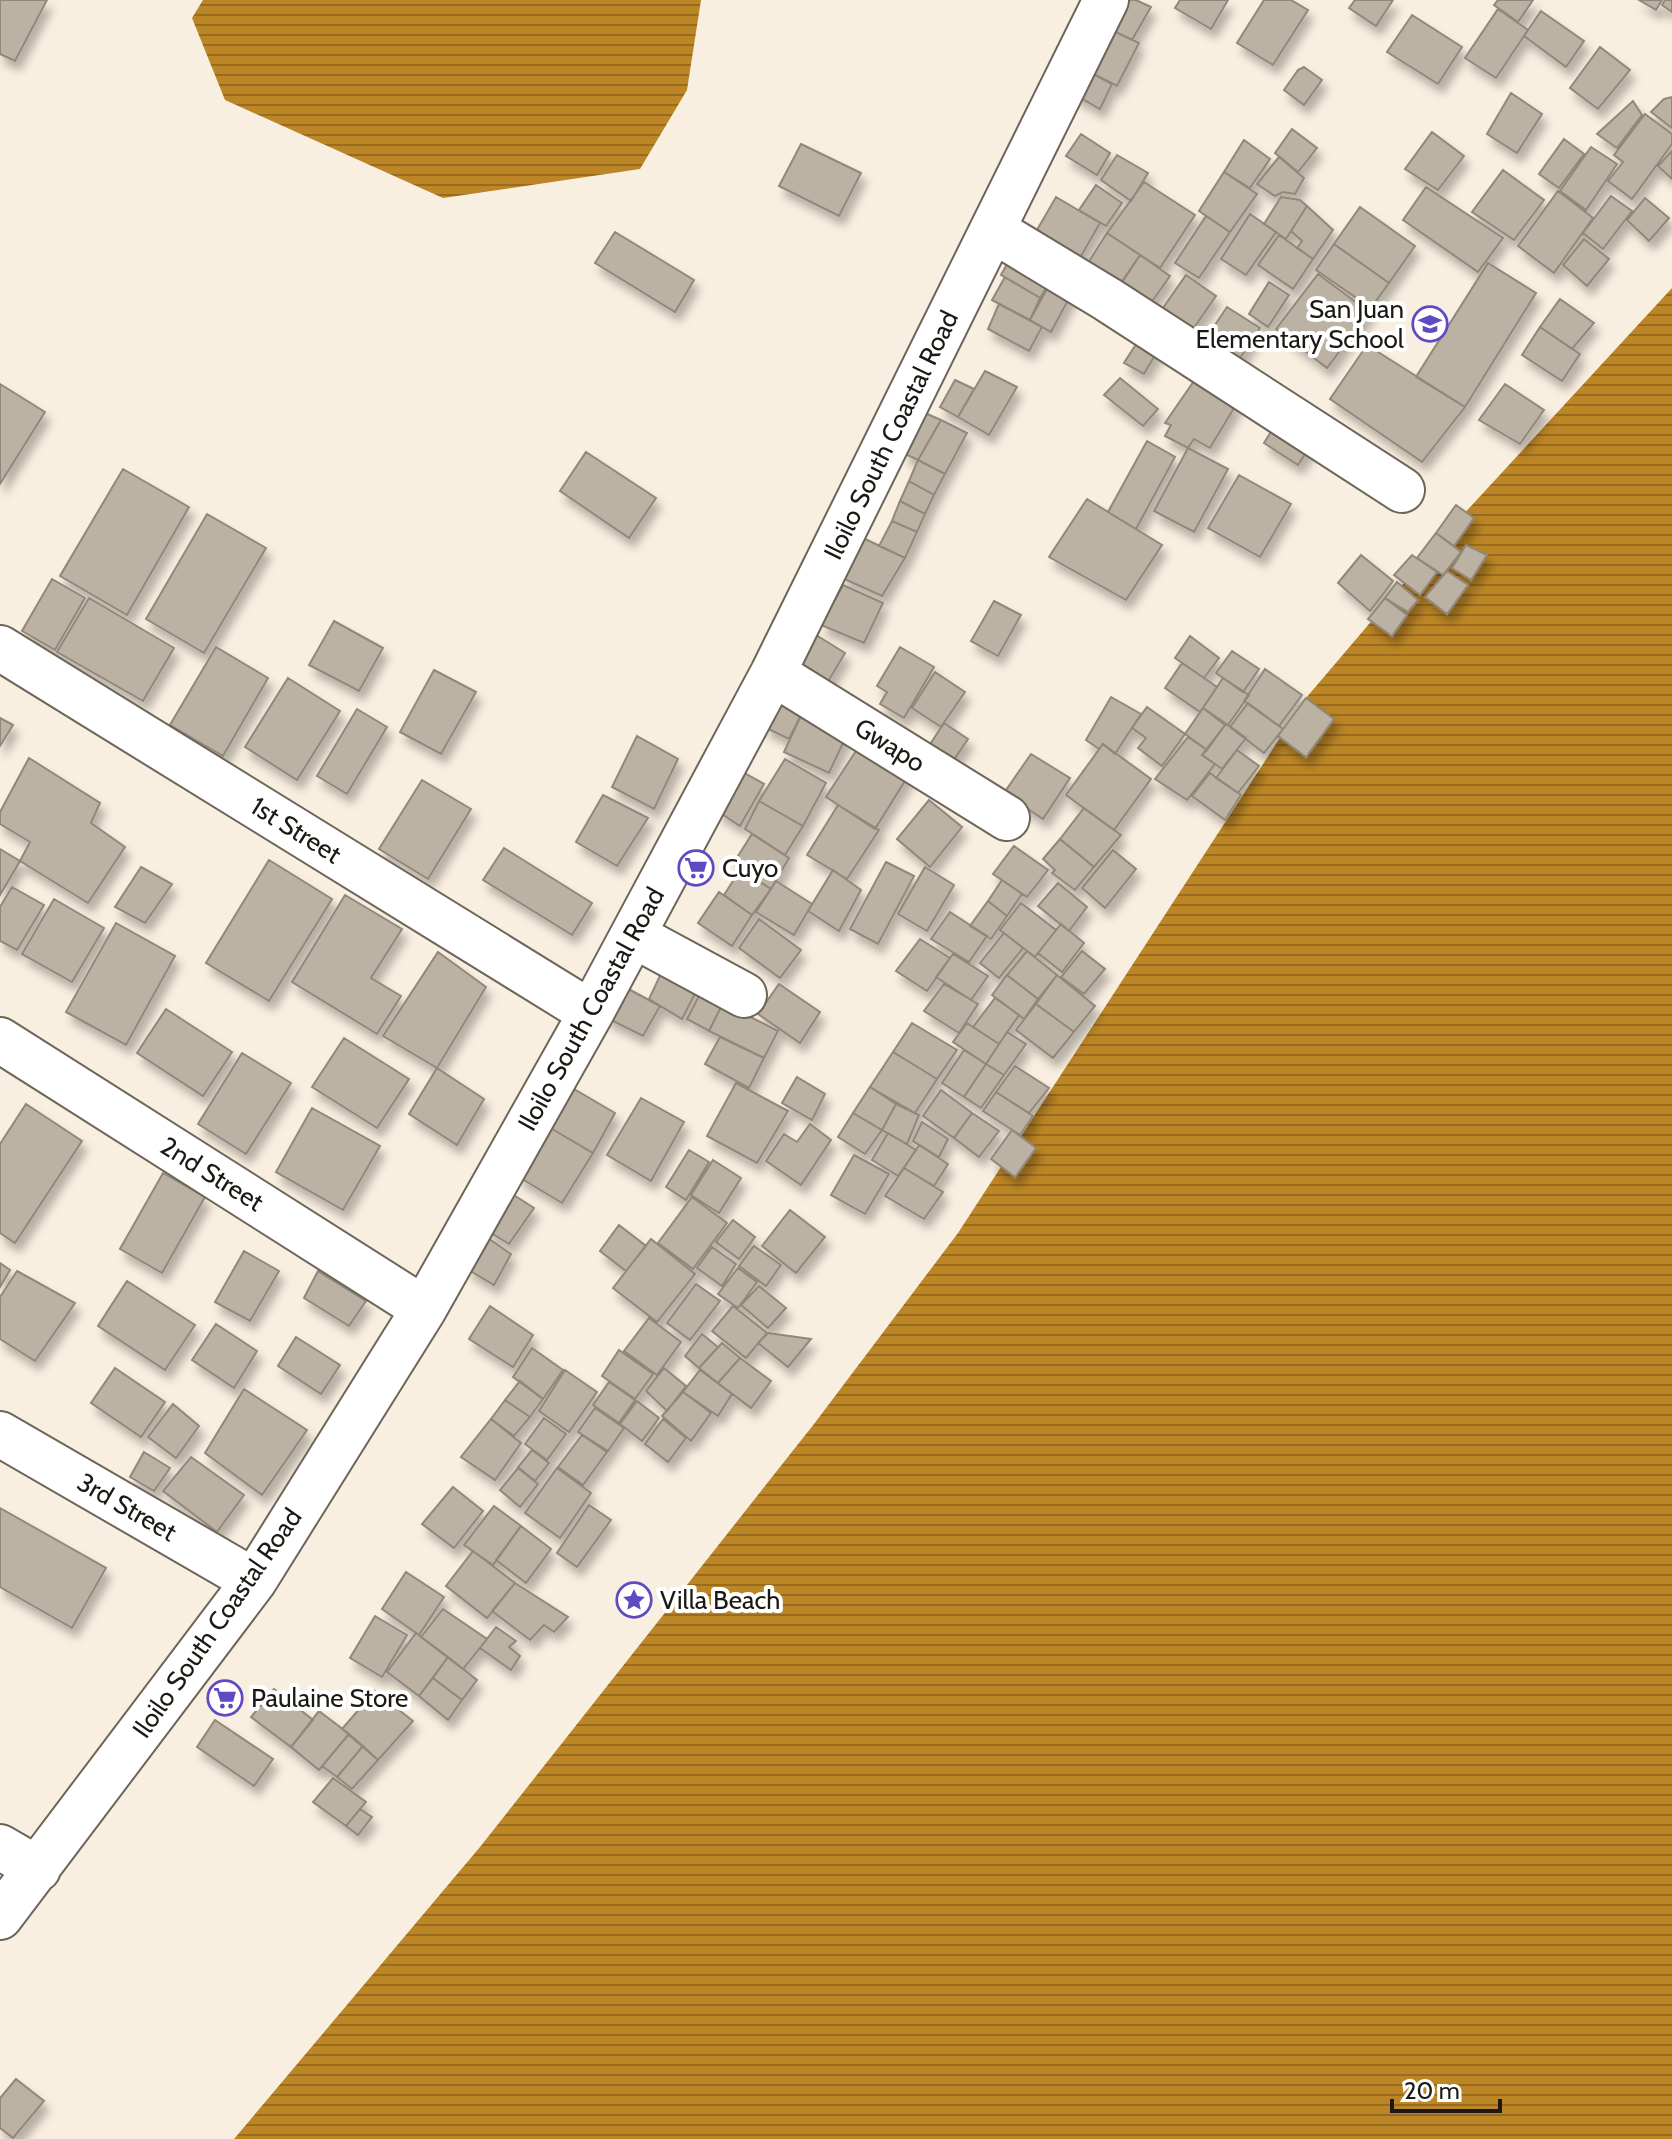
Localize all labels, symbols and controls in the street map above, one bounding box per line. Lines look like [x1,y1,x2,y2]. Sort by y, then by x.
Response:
place label: San Juan Elementary School [1196,293,1404,355]
street label: Iloilo South Coastal Road [817,305,965,565]
school or university icon: San Juan Elementary School [1411,305,1449,343]
street label: Gwapo [849,711,931,779]
street label: 1st Street [245,790,347,870]
supermarket icon: Cuyo [677,849,715,887]
place label: Cuyo [722,852,778,884]
street label: Iloilo South Coastal Road [511,882,671,1136]
street label: 2nd Street [155,1130,270,1218]
street label: 3rd Street [72,1466,182,1548]
street label: Iloilo South Coastal Road [126,1502,308,1744]
place icon: Villa Beach [615,1581,653,1619]
place label: Villa Beach [660,1584,780,1616]
supermarket icon: Paulaine Store [206,1679,244,1717]
place label: Paulaine Store [251,1682,408,1714]
scale bar [1392,2063,1500,2113]
text: 20 m [1404,2076,1460,2105]

